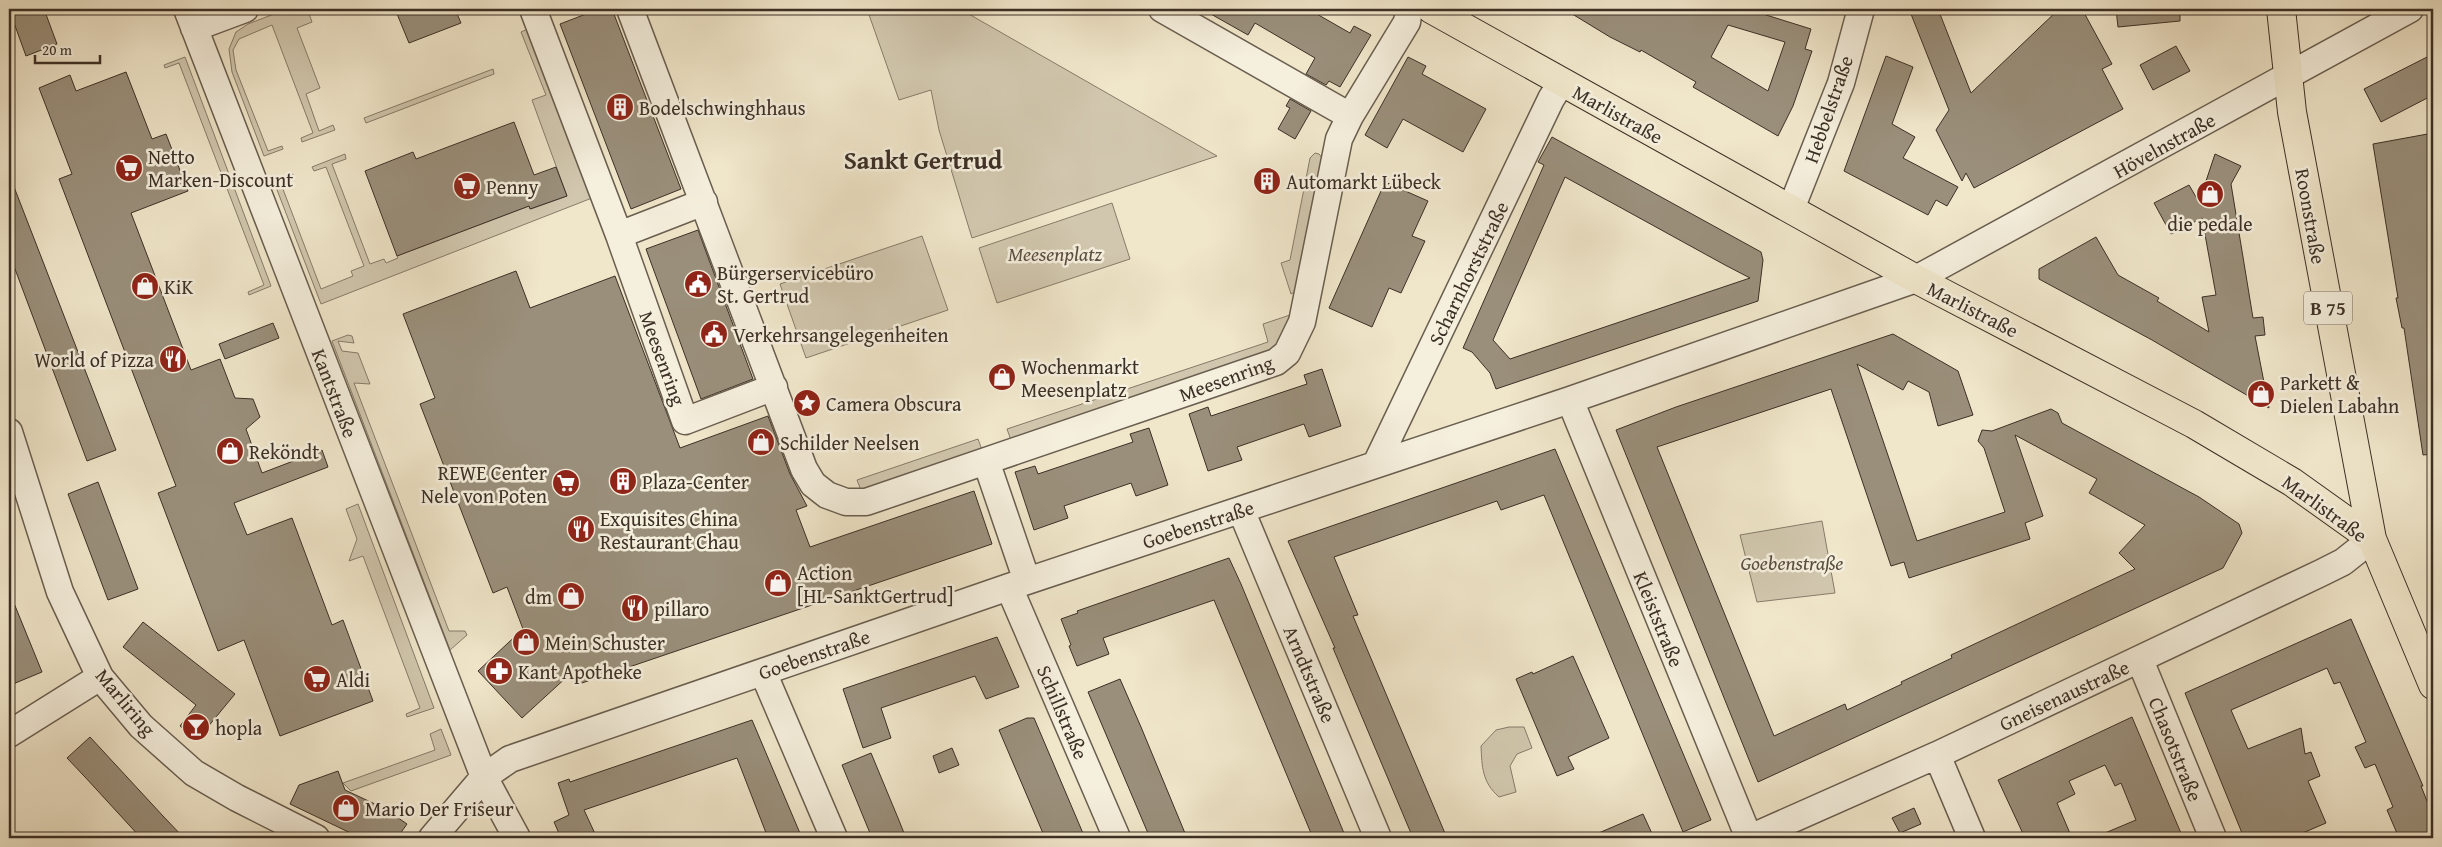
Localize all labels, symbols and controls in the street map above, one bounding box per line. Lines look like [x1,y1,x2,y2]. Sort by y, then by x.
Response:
scale bar [35,32,100,64]
text: 20 m [42,39,73,60]
street label: Hebbelstraße [1796,51,1860,167]
street label: Marlistraße [1568,77,1668,151]
building icon: Bodelschwinghhaus [605,92,635,122]
place label: Bodelschwinghhaus [639,93,806,122]
street label: Hövelnstraße [2108,105,2220,185]
place label: Netto Marken-Discount [148,142,293,194]
district label: Sankt Gertrud [844,142,1003,178]
supermarket icon: Netto Marken-Discount [114,153,144,183]
building icon: Automarkt Lübeck [1252,166,1282,196]
street label: Roonstraße [2288,166,2334,266]
place label: Automarkt Lübeck [1286,167,1442,196]
supermarket icon: Penny [452,171,482,201]
place label: Penny [486,172,539,201]
shop icon: die pedale [2195,179,2225,209]
street label: Scharnhorststraße [1421,196,1515,350]
place label: die pedale [2167,209,2253,238]
park label: Meesenplatz [1008,239,1103,268]
place label: Bürgerservicebüro St. Gertrud [717,258,874,310]
public building icon: Bürgerservicebüro St. Gertrud [683,269,713,299]
shop icon: KiK [130,271,160,301]
place label: KiK [164,272,193,301]
street label: Marlistraße [1922,274,2024,344]
road number: B 75 [2304,292,2352,324]
street label: Meesenring [632,307,694,409]
public building icon: Verkehrsangelegenheiten [699,319,729,349]
place label: Verkehrsangelegenheiten [733,320,949,349]
restaurant icon: World of Pizza [158,344,188,374]
street label: Kantstraße [305,344,365,442]
place label: World of Pizza [34,345,155,374]
street label: Meesenring [1175,347,1277,409]
place label: Wochenmarkt Meesenplatz [1021,352,1139,404]
shop icon: Wochenmarkt Meesenplatz [987,362,1017,392]
place label: Parkett & Dielen Labahn [2280,368,2399,420]
shop icon: Parkett & Dielen Labahn [2246,379,2276,409]
place icon: Camera Obscura [792,388,822,418]
place label: Camera Obscura [826,389,962,418]
shop icon: Schilder Neelsen [746,427,776,457]
place label: Schilder Neelsen [780,428,920,457]
shop icon: Reköndt [215,436,245,466]
place label: Reköndt [249,437,319,466]
place label: REWE Center Nele von Poten [421,458,547,510]
building icon: Plaza-Center [608,466,638,496]
place label: Plaza-Center [642,467,749,496]
street label: Marlistraße [2276,467,2374,549]
supermarket icon: REWE Center Nele von Poten [551,468,581,498]
street label: Goebenstraße [1138,492,1258,556]
place label: Exquisites China Restaurant Chau [600,504,739,556]
restaurant icon: Exquisites China Restaurant Chau [566,514,596,544]
park label: Goebenstraße [1741,548,1843,577]
place label: Action [HL-SanktGertrud] [797,558,953,610]
street label: Kleiststraße [1627,567,1691,671]
shop icon: Action [HL-SanktGertrud] [763,568,793,598]
shop icon: dm [556,581,586,611]
place label: dm [525,582,553,611]
restaurant icon: pillaro [620,593,650,623]
place label: pillaro [654,594,709,623]
street label: Goebenstraße [754,621,874,687]
street label: Arndtstraße [1277,621,1343,727]
shop icon: Mein Schuster [511,627,541,657]
place label: Mein Schuster [545,628,665,657]
street label: Gneisenaustraße [1994,652,2134,738]
pharmacy icon: Kant Apotheke [484,656,514,686]
place label: Kant Apotheke [518,657,642,686]
street label: Schillstraße [1030,660,1096,764]
street label: Marliring [89,662,163,742]
supermarket icon: Aldi [302,664,332,694]
place label: Aldi [336,665,370,694]
street label: Chasotstraße [2142,692,2210,806]
bar icon: hopla [181,712,211,742]
place label: hopla [215,713,263,742]
shop icon: Mario Der Friseur [331,793,361,823]
place label: Mario Der Friseur [365,794,514,823]

